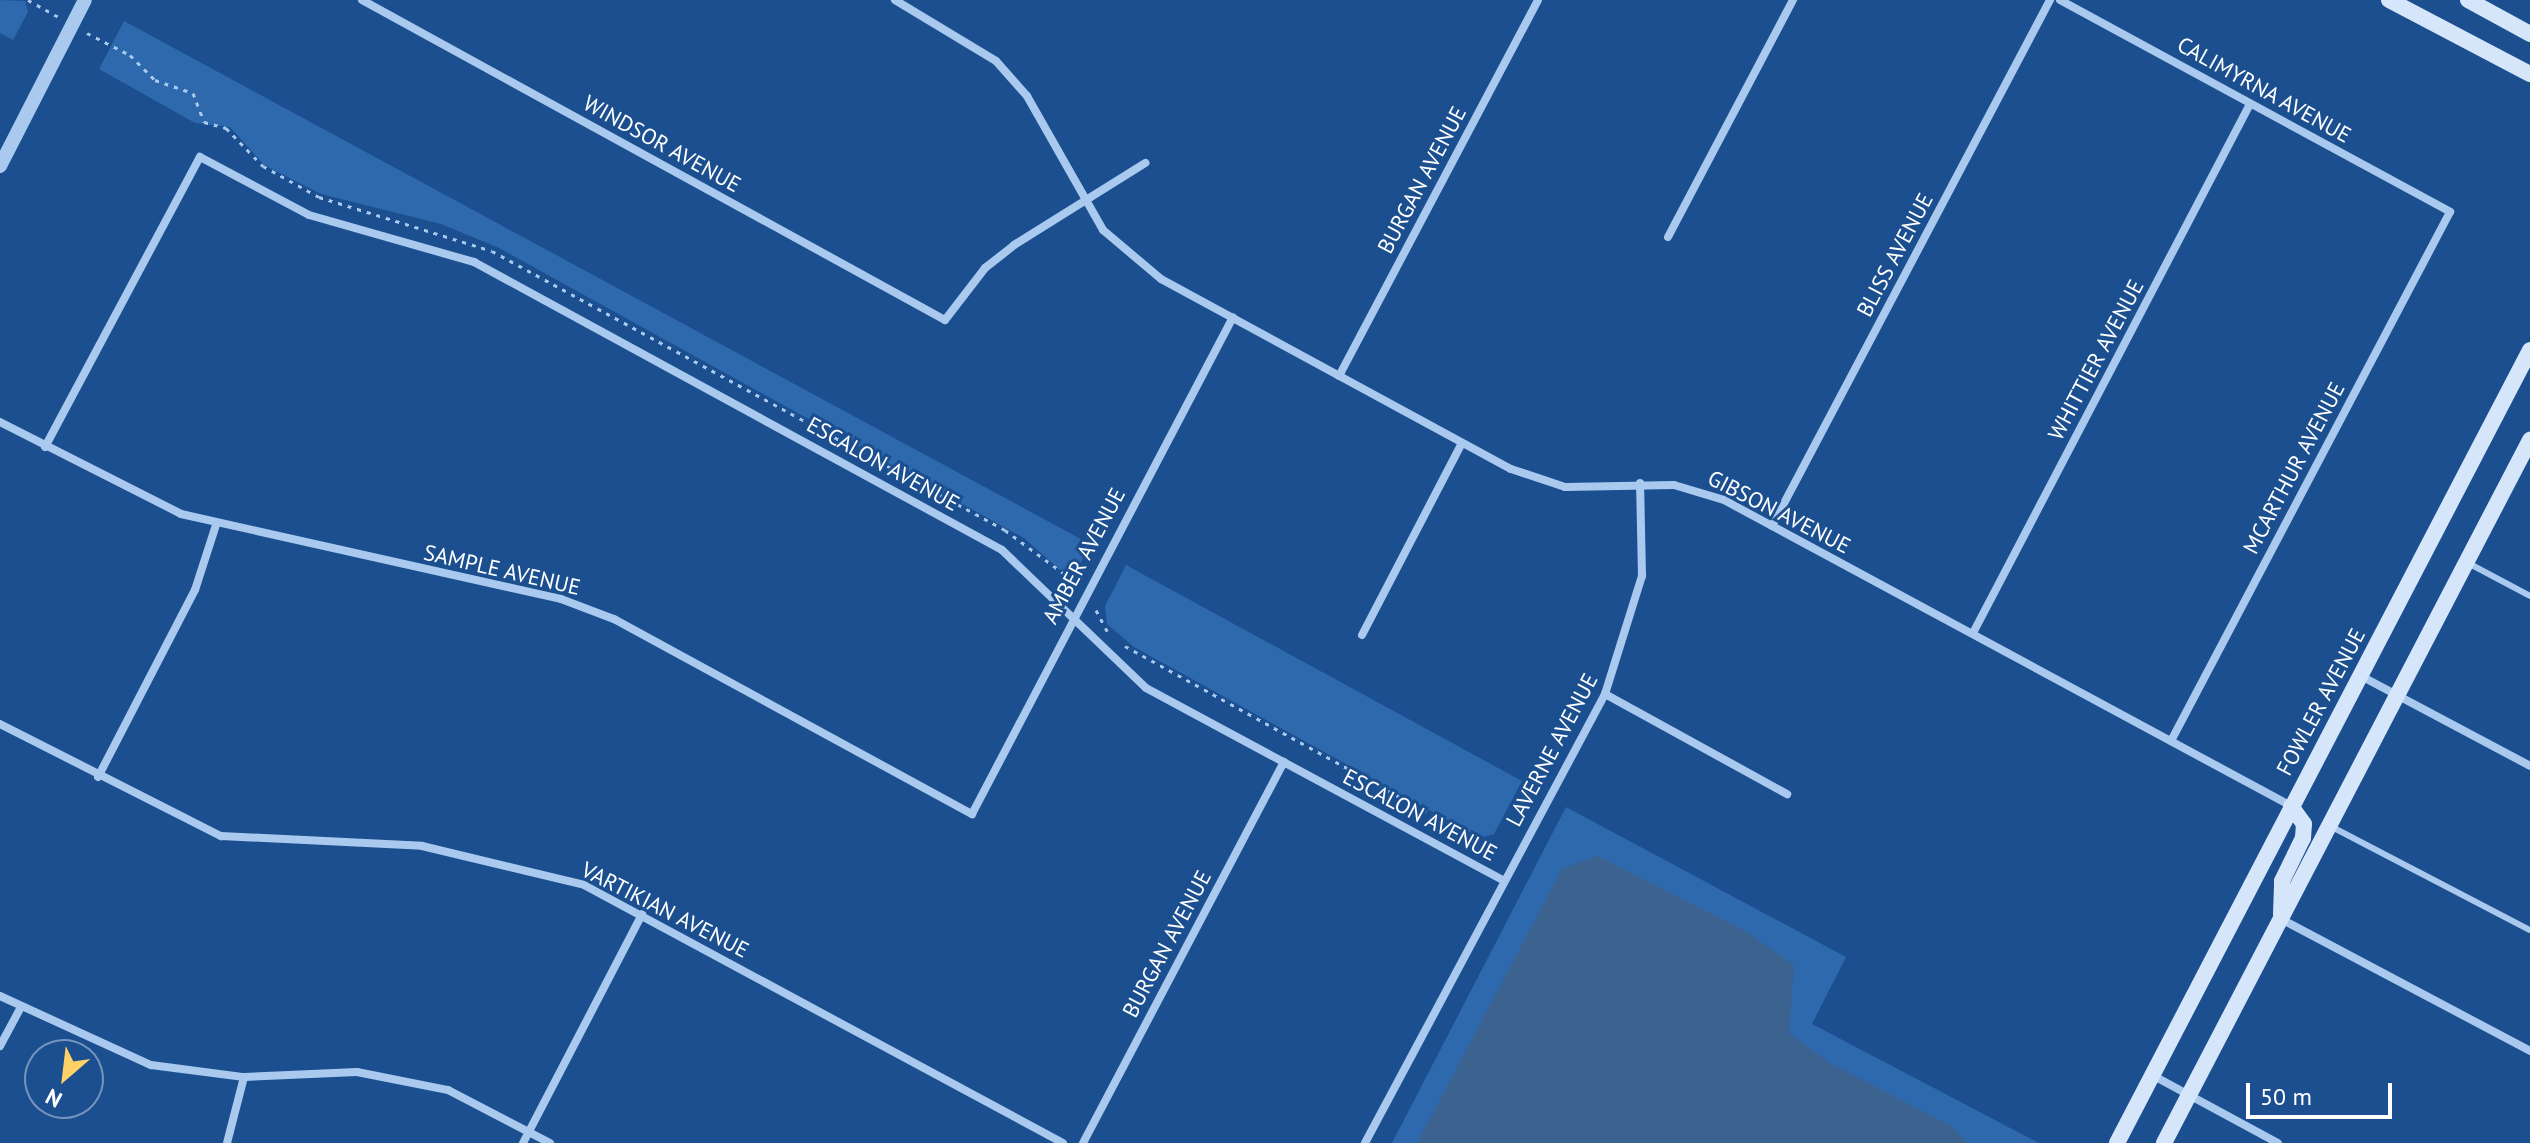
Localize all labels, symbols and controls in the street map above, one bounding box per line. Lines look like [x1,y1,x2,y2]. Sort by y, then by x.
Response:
street label: CALIMYRNA AVENUE [2172,31,2356,149]
street label: WINDSOR AVENUE [578,90,746,198]
street label: BURGAN AVENUE [1372,102,1472,258]
street label: BLISS AVENUE [1851,188,1939,322]
street label: WHITTIER AVENUE [2042,275,2150,445]
street label: MCARTHUR AVENUE [2237,377,2351,559]
street label: ESCALON AVENUE [802,411,964,517]
street label: GIBSON AVENUE [1703,465,1855,559]
street label: AMBER AVENUE [1037,483,1131,629]
street label: SAMPLE AVENUE [421,539,583,601]
street label: FOWLER AVENUE [2271,624,2371,780]
street label: LAVERNE AVENUE [1500,669,1604,831]
street label: ESCALON AVENUE [1338,763,1502,867]
street label: VARTIKIAN AVENUE [576,856,754,964]
street label: BURGAN AVENUE [1117,866,1217,1022]
north arrow [24,1039,104,1119]
scale bar [2250,1067,2396,1117]
text: 50 m [2260,1081,2312,1112]
text: N [41,1083,67,1114]

